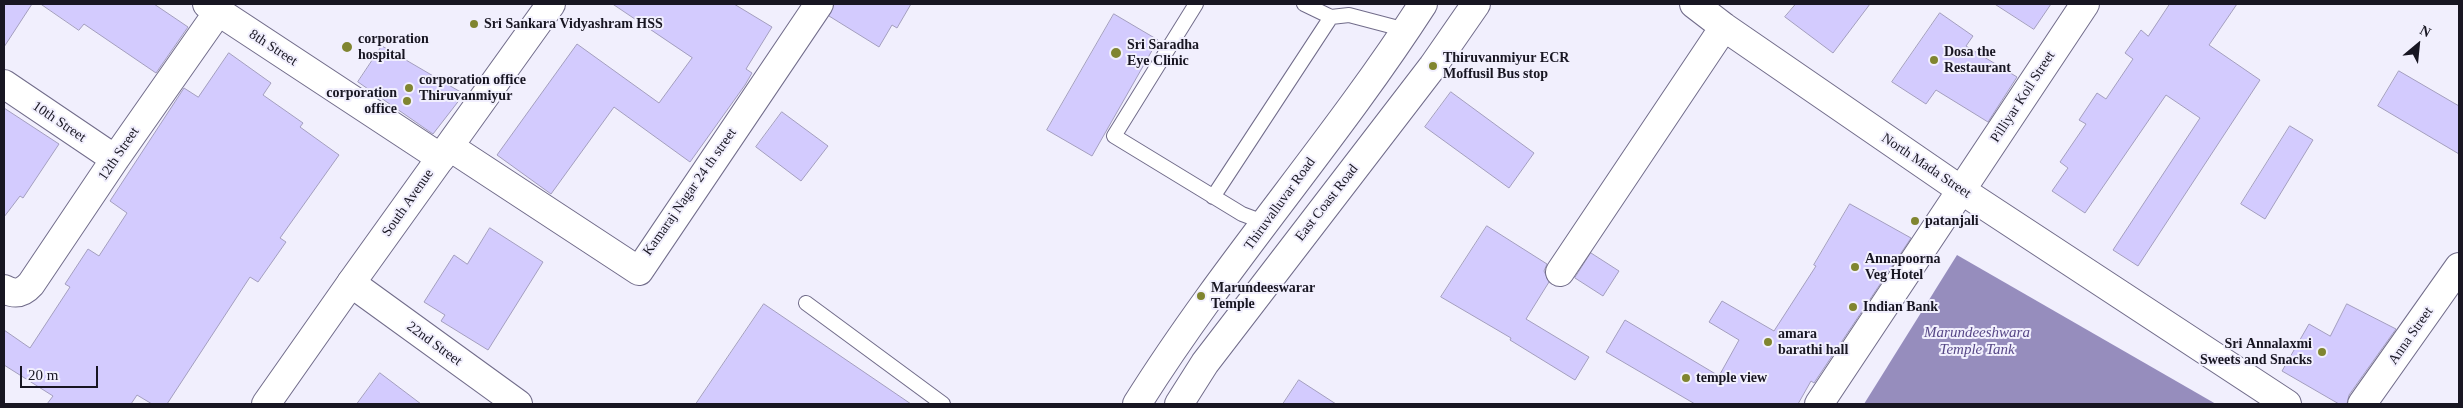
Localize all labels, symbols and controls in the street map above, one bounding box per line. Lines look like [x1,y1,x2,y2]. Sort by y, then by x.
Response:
place label: Sri Sankara Vidyashram HSS [484,16,680,32]
marker: Sri Sankara Vidyashram HSS [468,18,480,30]
north arrow [2393,20,2443,70]
text: N [2417,22,2433,40]
street label: 8th Street [241,23,305,73]
place label: corporation hospital [358,31,440,64]
place label: Sri Saradha Eye Clinic [1127,37,1206,70]
marker: corporation hospital [340,40,354,54]
place label: Dosa the Restaurant [1944,44,2022,76]
street label: Pilliyar Koil Street [1985,44,2061,150]
marker: Sri Saradha Eye Clinic [1109,46,1123,60]
place label: Thiruvanmiyur ECR Moffusil Bus stop [1443,50,1577,82]
marker: Dosa the Restaurant [1928,54,1940,66]
marker: Thiruvanmiyur ECR Moffusil Bus stop [1427,60,1439,72]
place label: corporation office Thiruvanmiyur [419,72,544,104]
marker: corporation office Thiruvanmiyur [403,82,415,94]
place label: corporation office [315,85,397,118]
street label: 10th Street [24,95,94,149]
marker: corporation office [401,95,413,107]
street label: Kamaraj Nagar 24 th street [632,114,748,270]
street label: 12th Street [92,119,146,189]
street label: North Mada Street [1871,125,1981,207]
street label: Thiruvalluvar Road [1237,149,1323,259]
street label: East Coast Road [1288,156,1366,250]
street label: South Avenue [375,161,441,245]
place label: patanjali [1925,213,1987,229]
marker: patanjali [1909,215,1921,227]
place label: Annapoorna Veg Hotel [1865,251,1952,284]
marker: Annapoorna Veg Hotel [1849,261,1861,273]
place label: Marundeeswarar Temple [1211,280,1331,312]
marker: Marundeeswarar Temple [1195,290,1207,302]
place label: Indian Bank [1863,299,1948,315]
street label: Anna Street [2382,300,2440,372]
marker: Indian Bank [1847,301,1859,313]
street label: 22nd Street [398,315,470,373]
water label: Marundeeshwara Temple Tank [1915,324,2039,359]
place label: amara barathi hall [1778,326,1859,358]
marker: amara barathi hall [1762,336,1774,348]
place label: Sri Annalaxmi Sweets and Snacks [2181,336,2312,368]
marker: Sri Annalaxmi Sweets and Snacks [2316,346,2328,358]
scale bar [22,356,100,388]
text: 20 m [28,367,58,383]
place label: temple view [1696,370,1781,386]
marker: temple view [1680,372,1692,384]

